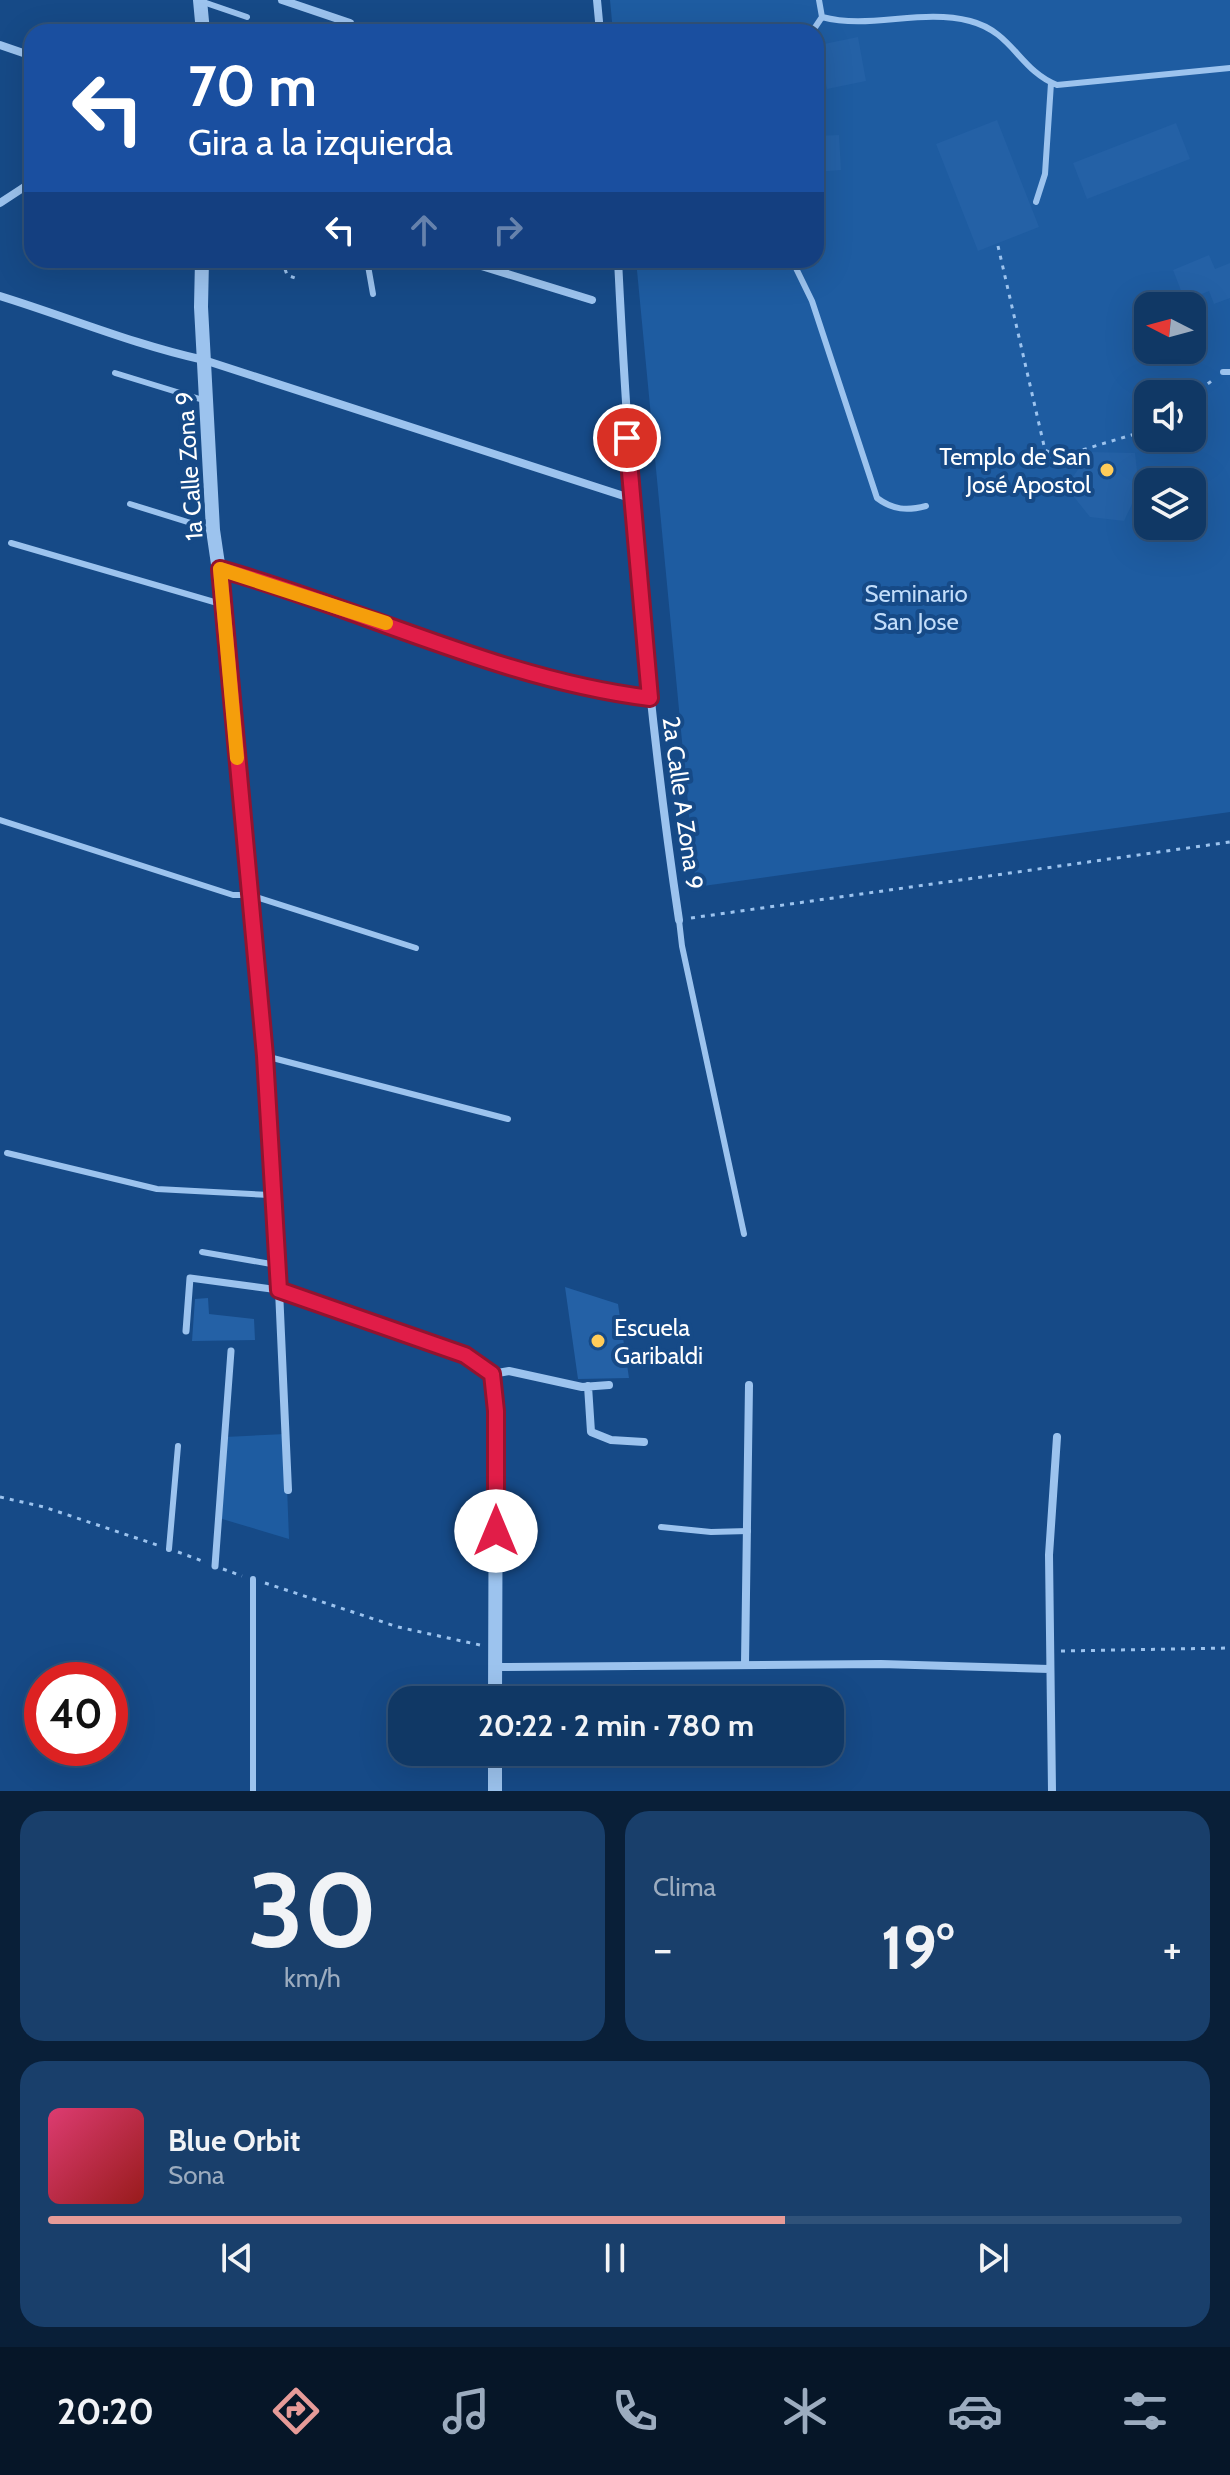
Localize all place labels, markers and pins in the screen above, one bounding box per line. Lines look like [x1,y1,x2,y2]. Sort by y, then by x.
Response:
pin [593,404,661,472]
place label: Templo de San José Apostol [939,442,1091,499]
marker: Templo de San José Apostol [1098,461,1116,479]
place label: Escuela Garibaldi [614,1313,703,1370]
marker: Escuela Garibaldi [589,1332,607,1350]

